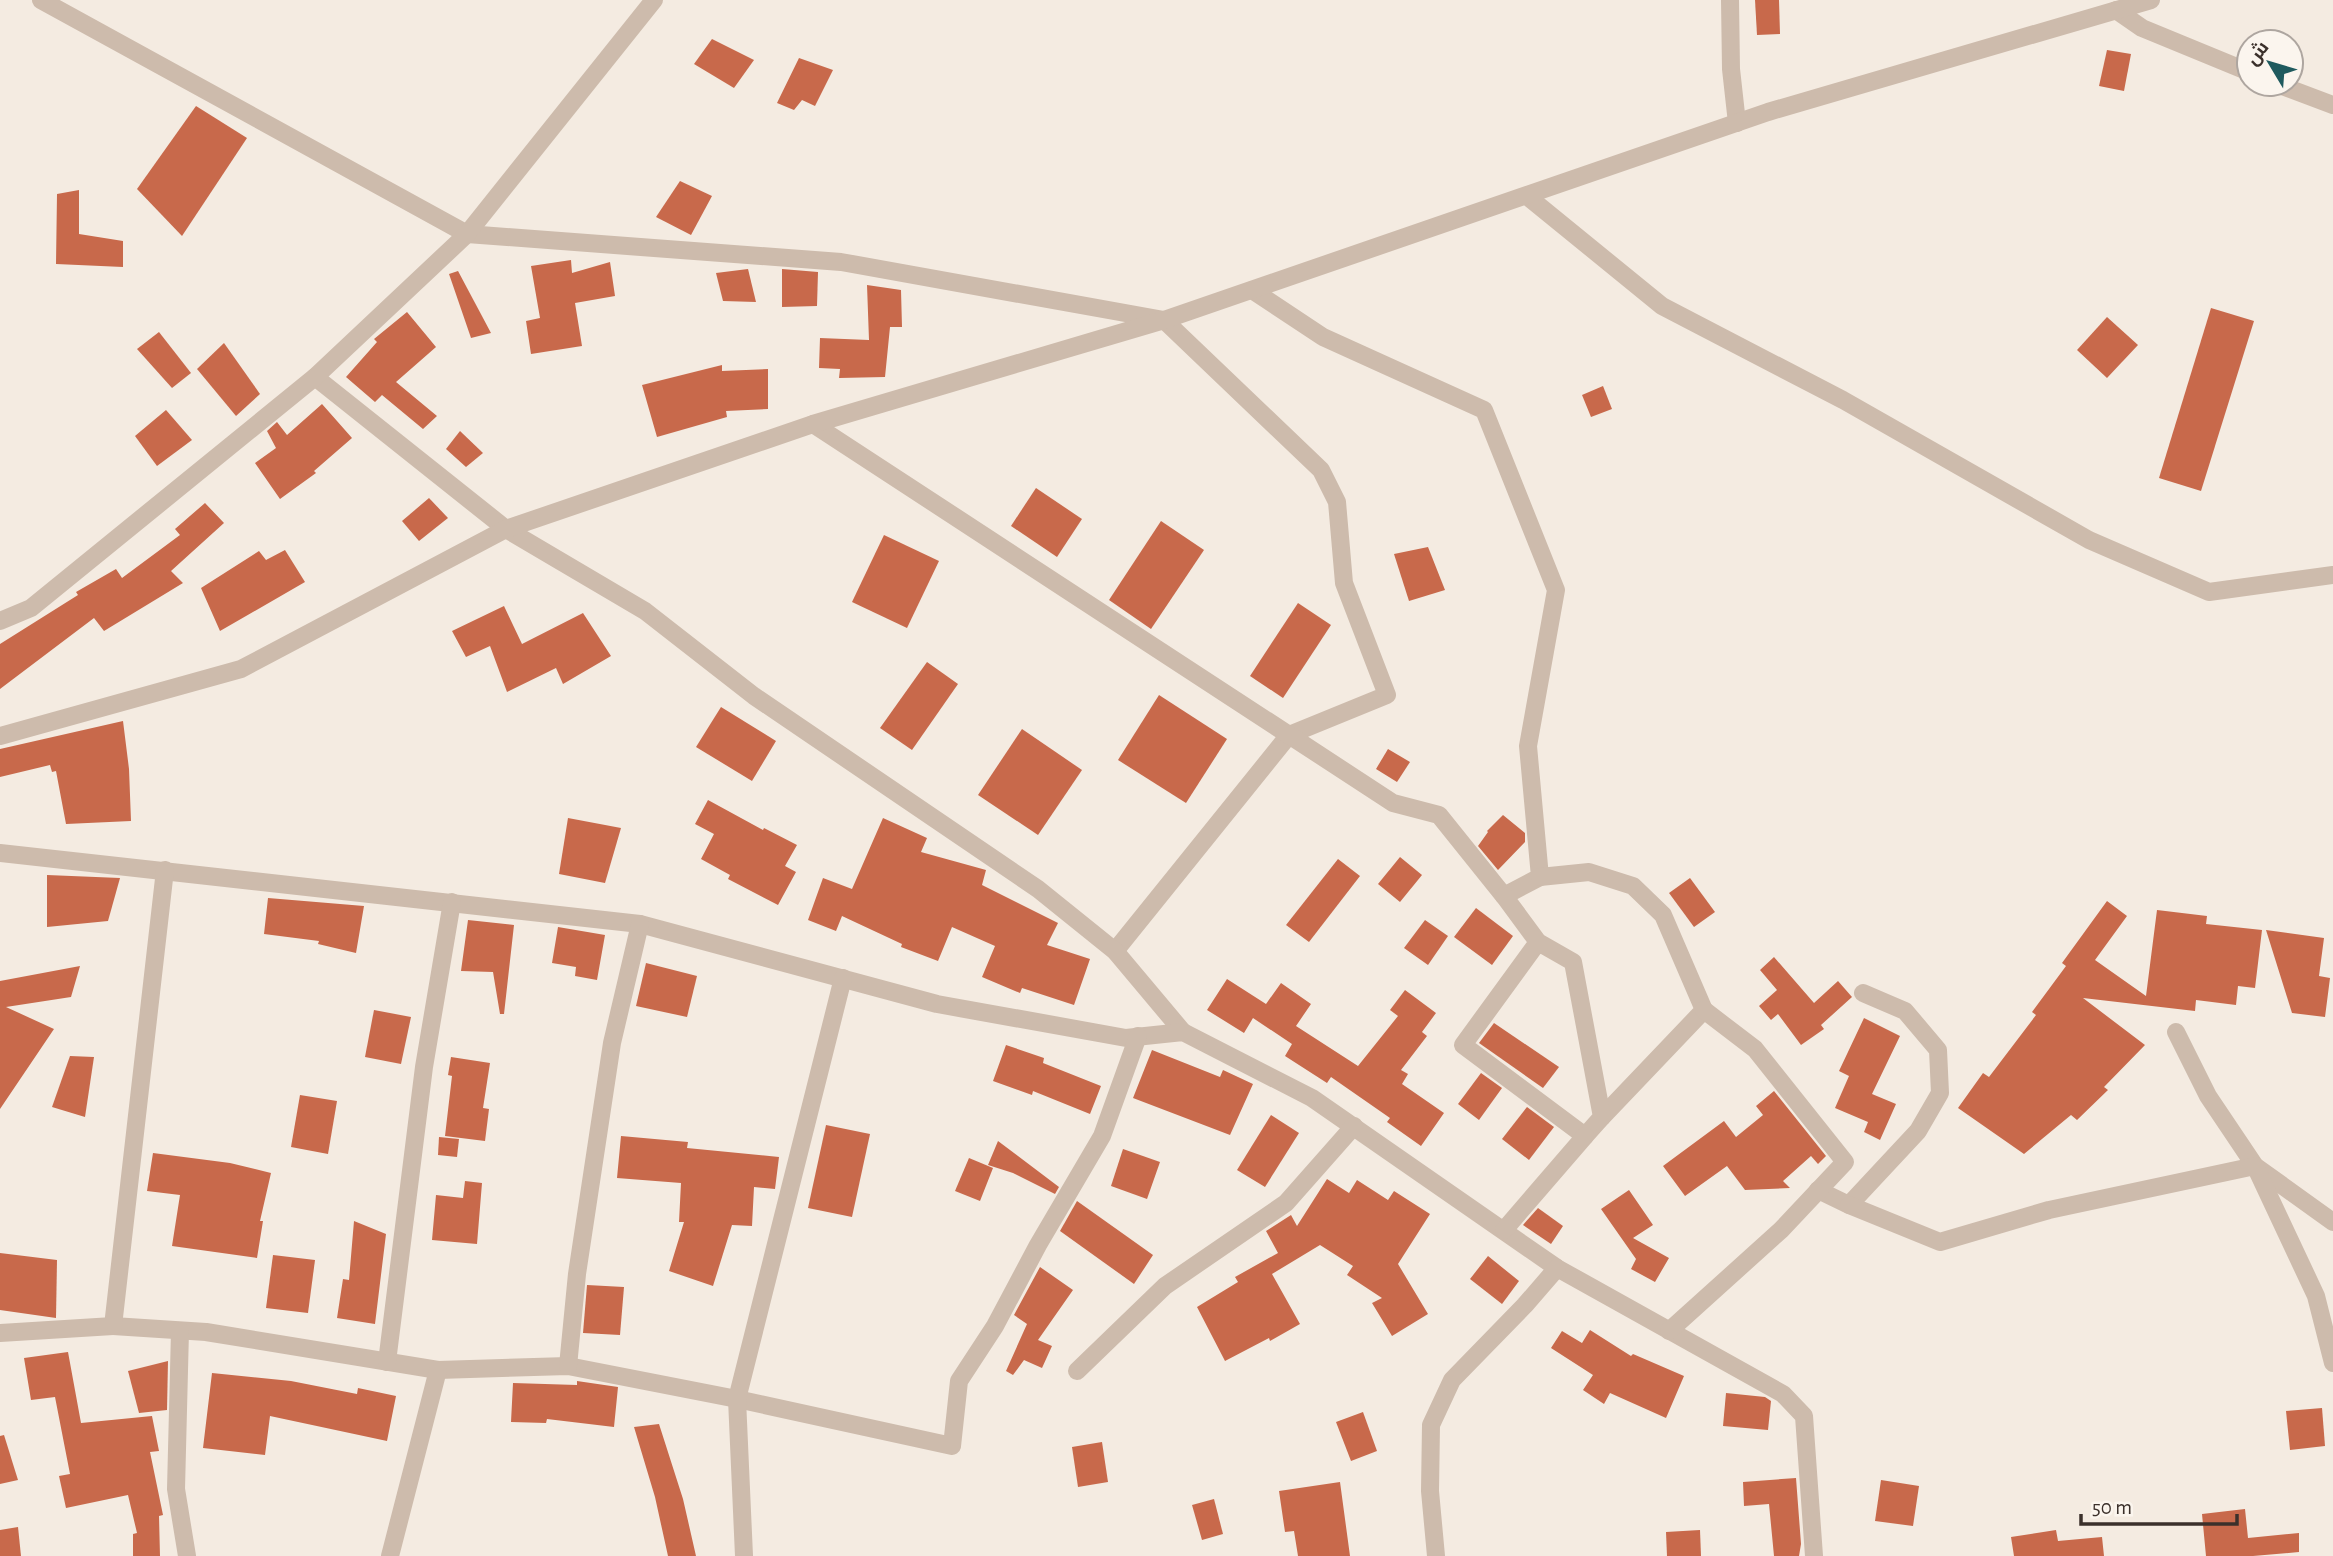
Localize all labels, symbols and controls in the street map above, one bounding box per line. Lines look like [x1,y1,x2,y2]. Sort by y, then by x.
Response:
north arrow [2235,28,2305,98]
text: ش [2242,37,2274,70]
scale bar [2081,1482,2237,1526]
text: 50 m [2092,1497,2132,1518]

